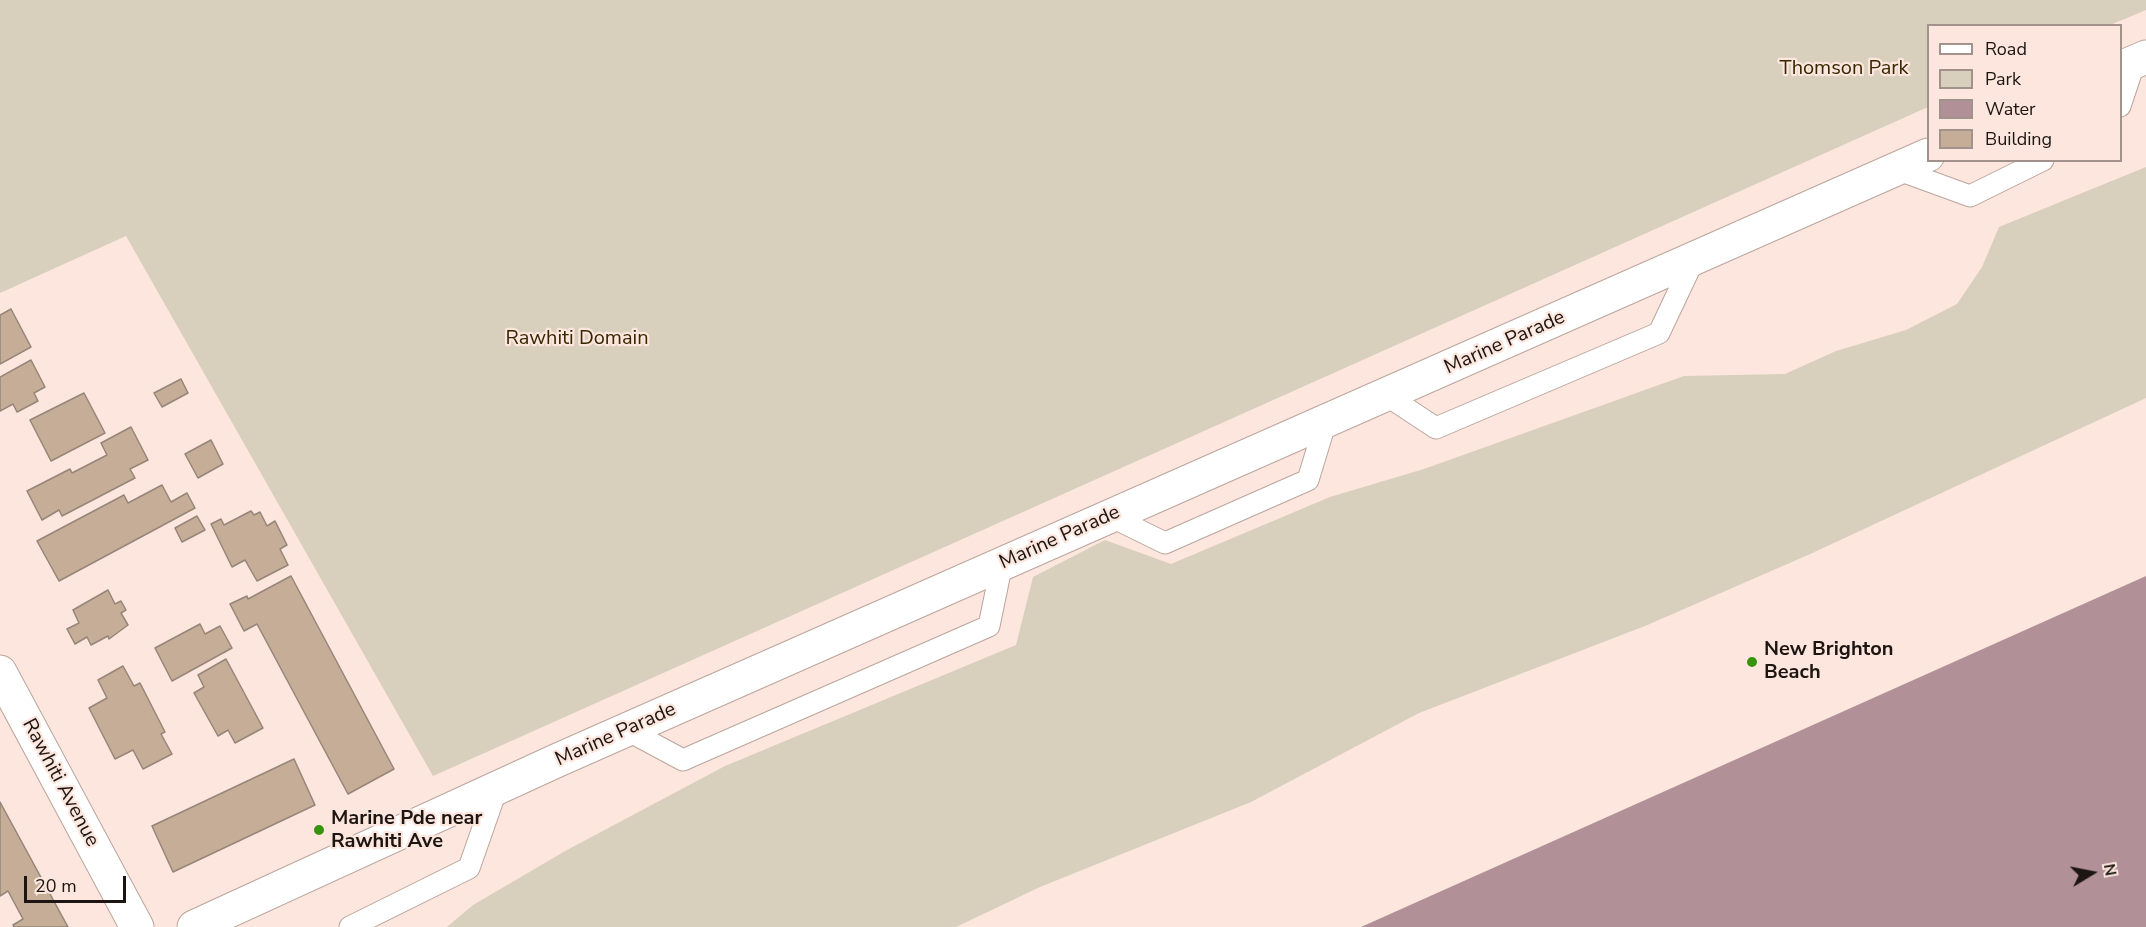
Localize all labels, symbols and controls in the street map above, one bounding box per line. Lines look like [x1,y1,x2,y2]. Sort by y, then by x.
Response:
legend [1927,24,2122,162]
text: Road [1985,37,2027,61]
park label: Thomson Park [1780,57,1908,81]
text: Park [1985,67,2021,91]
text: Water [1985,97,2036,121]
text: Building [1985,127,2052,151]
street label: Marine Parade [1441,306,1569,380]
park label: Rawhiti Domain [505,327,649,351]
street label: Marine Parade [996,501,1124,575]
place label: New Brighton Beach [1764,638,1893,685]
marker: New Brighton Beach [1745,655,1759,669]
street label: Marine Parade [552,698,680,772]
street label: Rawhiti Avenue [16,715,104,851]
place label: Marine Pde near Rawhiti Ave [331,807,482,854]
marker: Marine Pde near Rawhiti Ave [312,823,326,837]
north arrow [2062,843,2122,903]
text: N [2098,862,2122,878]
scale bar [27,864,129,902]
text: 20 m [35,874,77,898]

